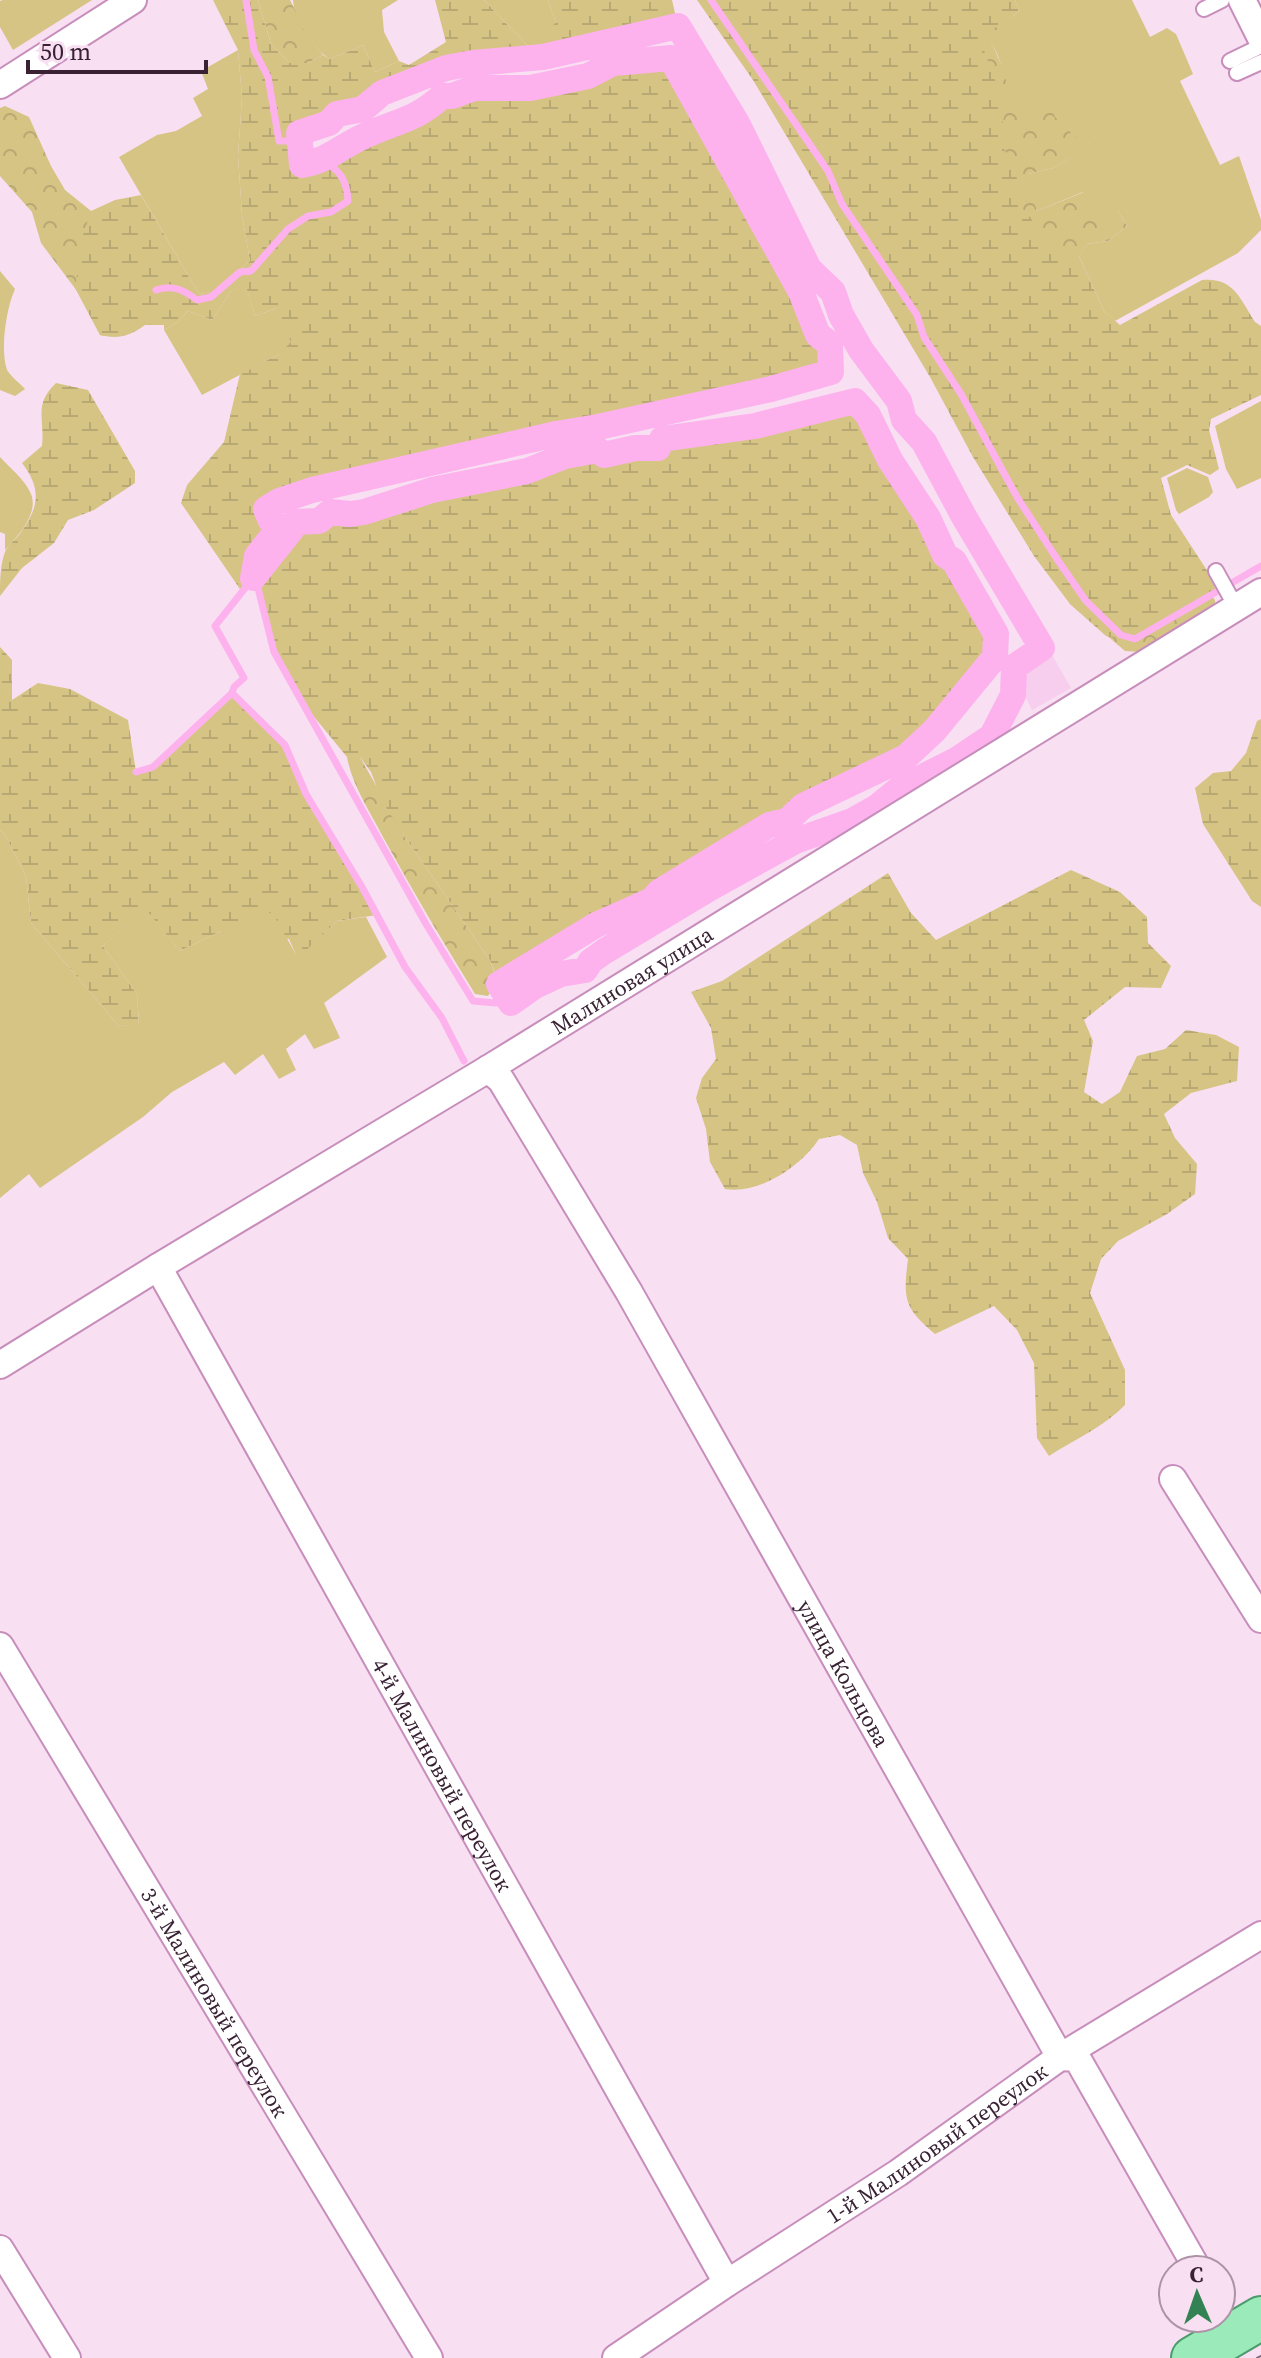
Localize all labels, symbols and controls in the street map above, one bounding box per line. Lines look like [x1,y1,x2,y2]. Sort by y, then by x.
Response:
scale bar [28,24,206,74]
text: 50 m [40,35,91,68]
street label: Малиновая улица [546,918,719,1041]
street label: улица Кольцова [790,1594,898,1753]
street label: 4-й Малиновый переулок [365,1653,520,1897]
street label: 3-й Малиновый переулок [134,1882,295,2123]
street label: 1-й Малиновый переулок [820,2056,1053,2230]
north arrow [1157,2254,1237,2334]
text: С [1189,2259,1204,2289]

